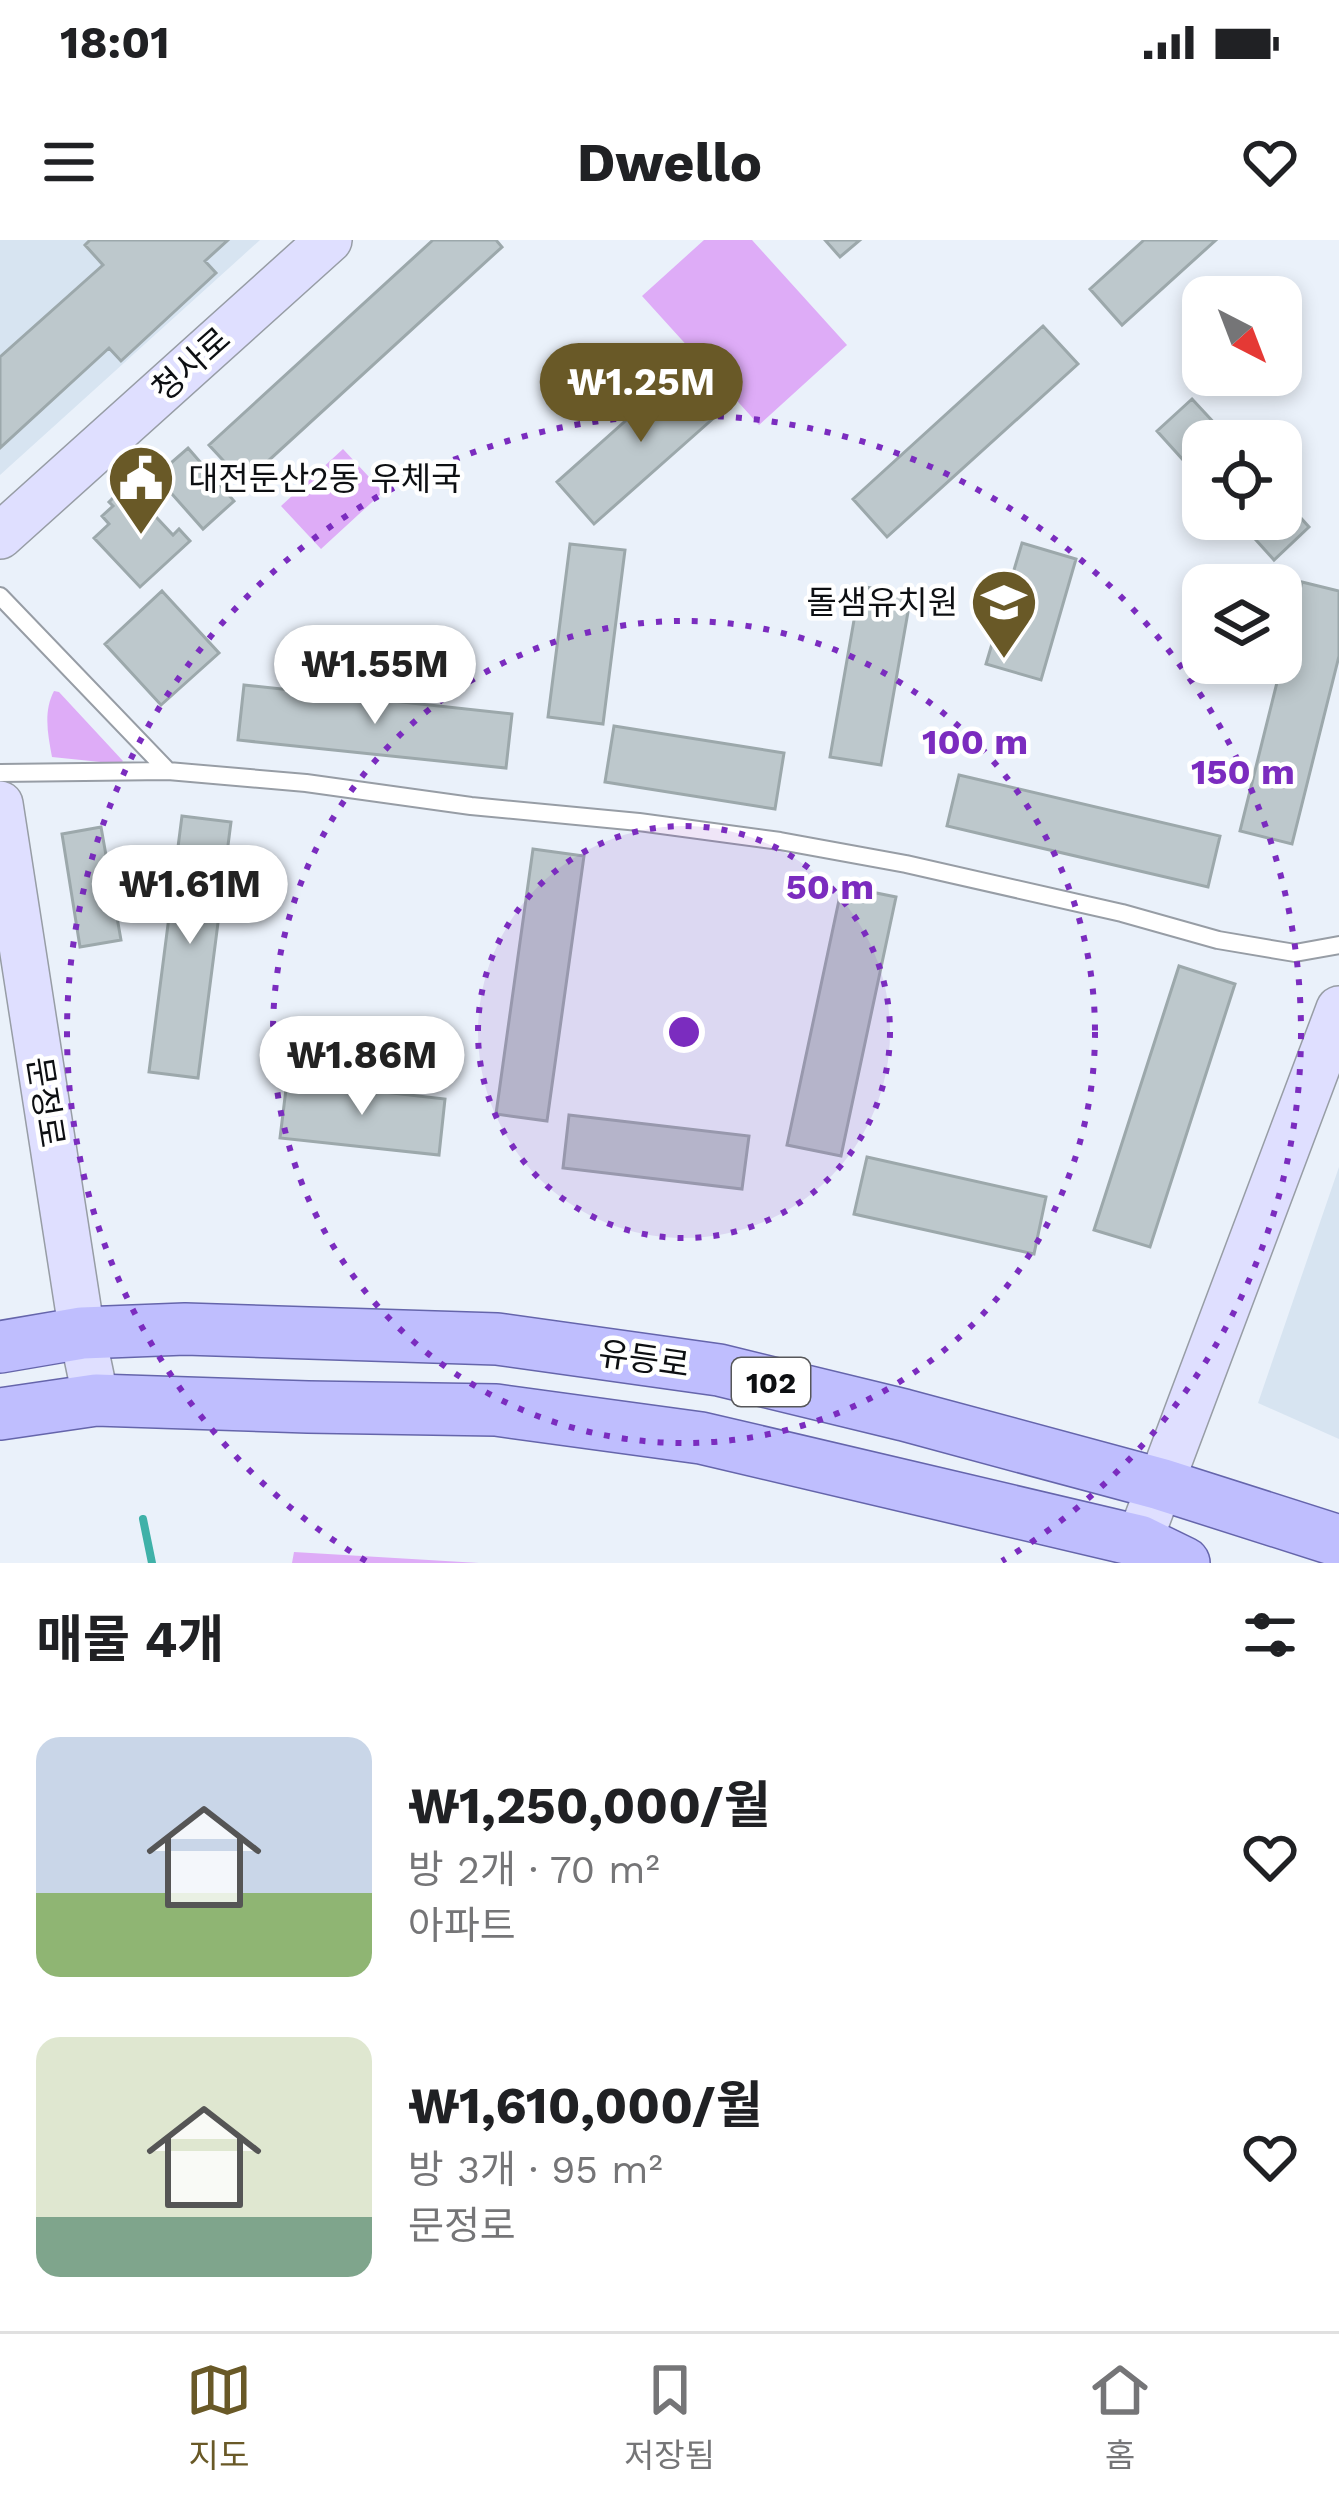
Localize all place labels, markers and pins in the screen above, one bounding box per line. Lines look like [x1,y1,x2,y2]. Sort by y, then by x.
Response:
pin: ₩1.25M [543,343,739,445]
public building icon: 대전둔산2동 우체국 [106,443,176,537]
place label: 대전둔산2동 우체국 [188,459,461,498]
school or university icon: 돌샘유치원 [969,567,1039,661]
place label: 돌샘유치원 [806,583,958,622]
pin: ₩1.55M [277,625,473,727]
pin: ₩1.61M [92,845,288,947]
centre of rings [663,1011,705,1053]
pin: ₩1.86M [264,1016,460,1118]

